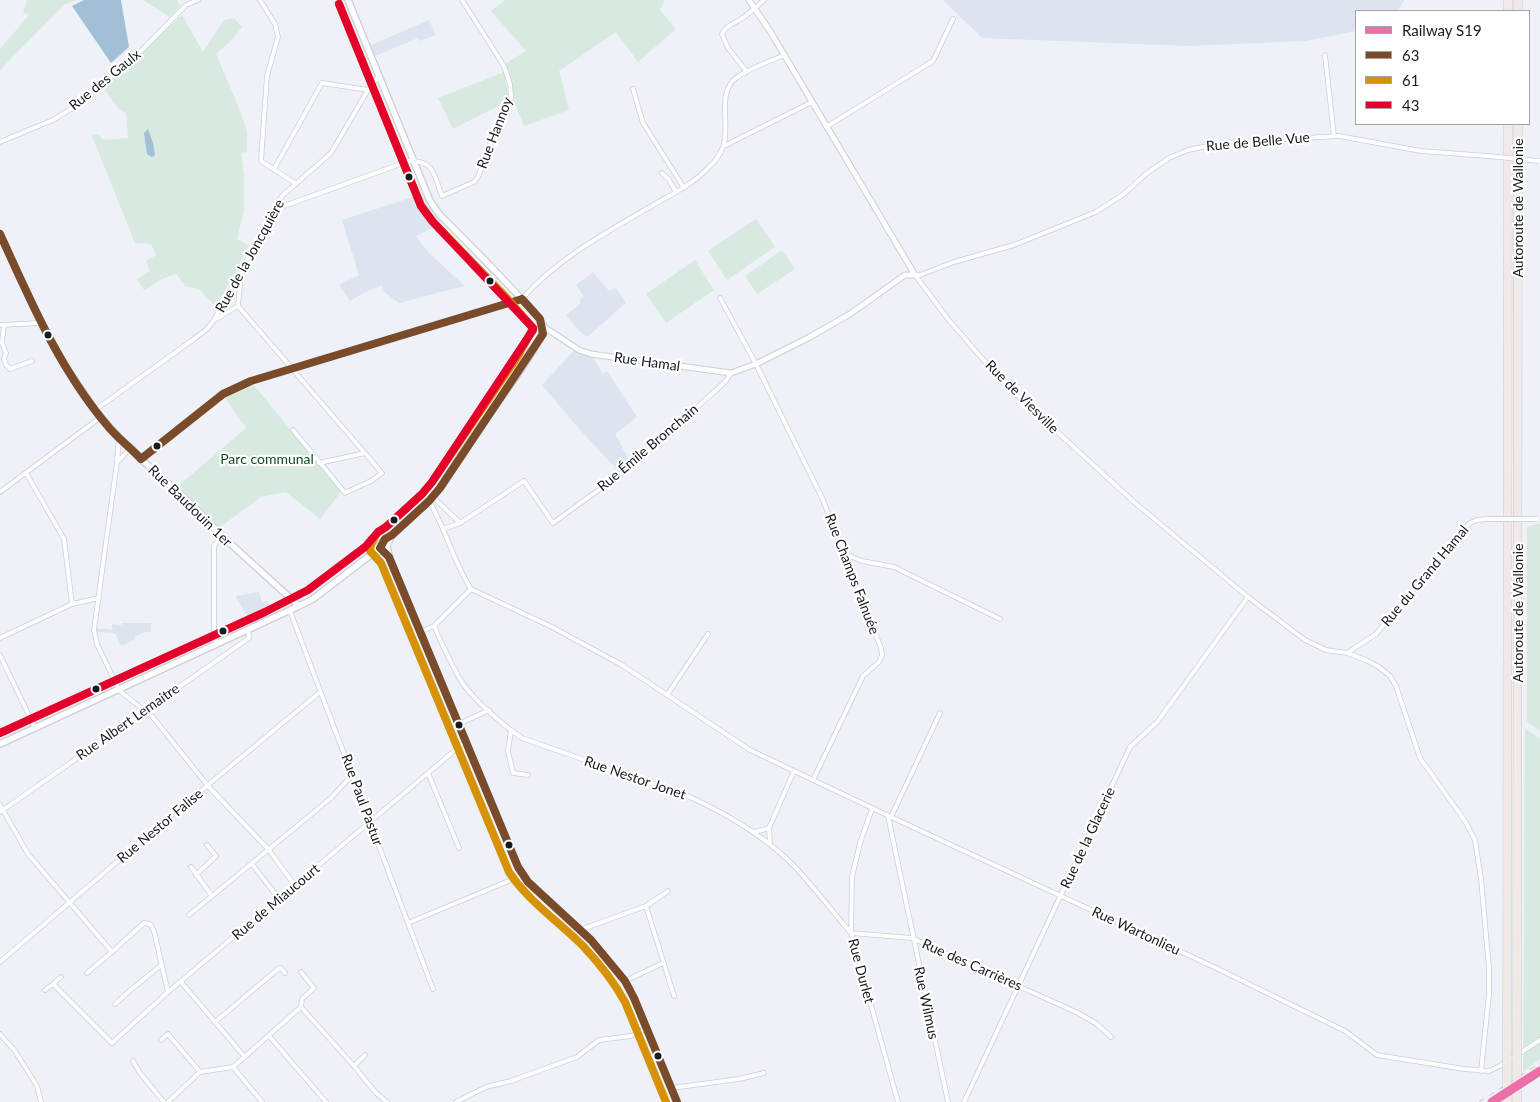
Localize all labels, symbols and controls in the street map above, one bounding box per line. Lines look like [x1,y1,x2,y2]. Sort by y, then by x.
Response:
legend [1355,10,1530,125]
text: Railway S19 [1402,21,1482,39]
street label: Rue des Gaulx [66,46,144,114]
text: 63 [1402,46,1419,64]
text: 61 [1402,71,1419,89]
street label: Rue Hannoy [474,95,516,171]
text: 43 [1402,96,1419,114]
street label: Rue de Belle Vue [1205,129,1311,155]
street label: Autoroute de Wallonie [1510,138,1526,278]
unlabelled marker [404,172,414,182]
street label: Rue de la Joncquière [212,197,288,315]
unlabelled marker [485,276,495,286]
unlabelled marker [43,330,53,340]
street label: Rue Hamal [613,349,681,375]
street label: Rue de Viesville [982,357,1062,437]
street label: Rue Émile Bronchain [594,401,702,495]
unlabelled marker [152,441,162,451]
park label: Parc communal [220,451,314,467]
street label: Rue Baudouin 1er [145,462,235,550]
street label: Rue Champs Falnuée [821,511,883,637]
unlabelled marker [389,515,399,525]
street label: Rue du Grand Hamal [1378,522,1472,630]
street label: Autoroute de Wallonie [1510,543,1526,683]
unlabelled marker [218,626,228,636]
street label: Rue Albert Lemaitre [73,680,183,764]
unlabelled marker [91,684,101,694]
unlabelled marker [454,720,464,730]
street label: Rue Paul Pastur [338,752,386,848]
street label: Rue Nestor Jonet [582,753,688,803]
street label: Rue Nestor Falise [114,785,206,867]
street label: Rue de la Glacerie [1057,785,1119,891]
unlabelled marker [504,840,514,850]
street label: Rue de Miaucourt [229,860,323,944]
street label: Rue Wartonlieu [1089,903,1183,959]
street label: Rue des Carrières [919,935,1025,995]
street label: Rue Durlet [844,937,878,1005]
street label: Rue Wilmus [910,965,942,1041]
unlabelled marker [653,1051,663,1061]

